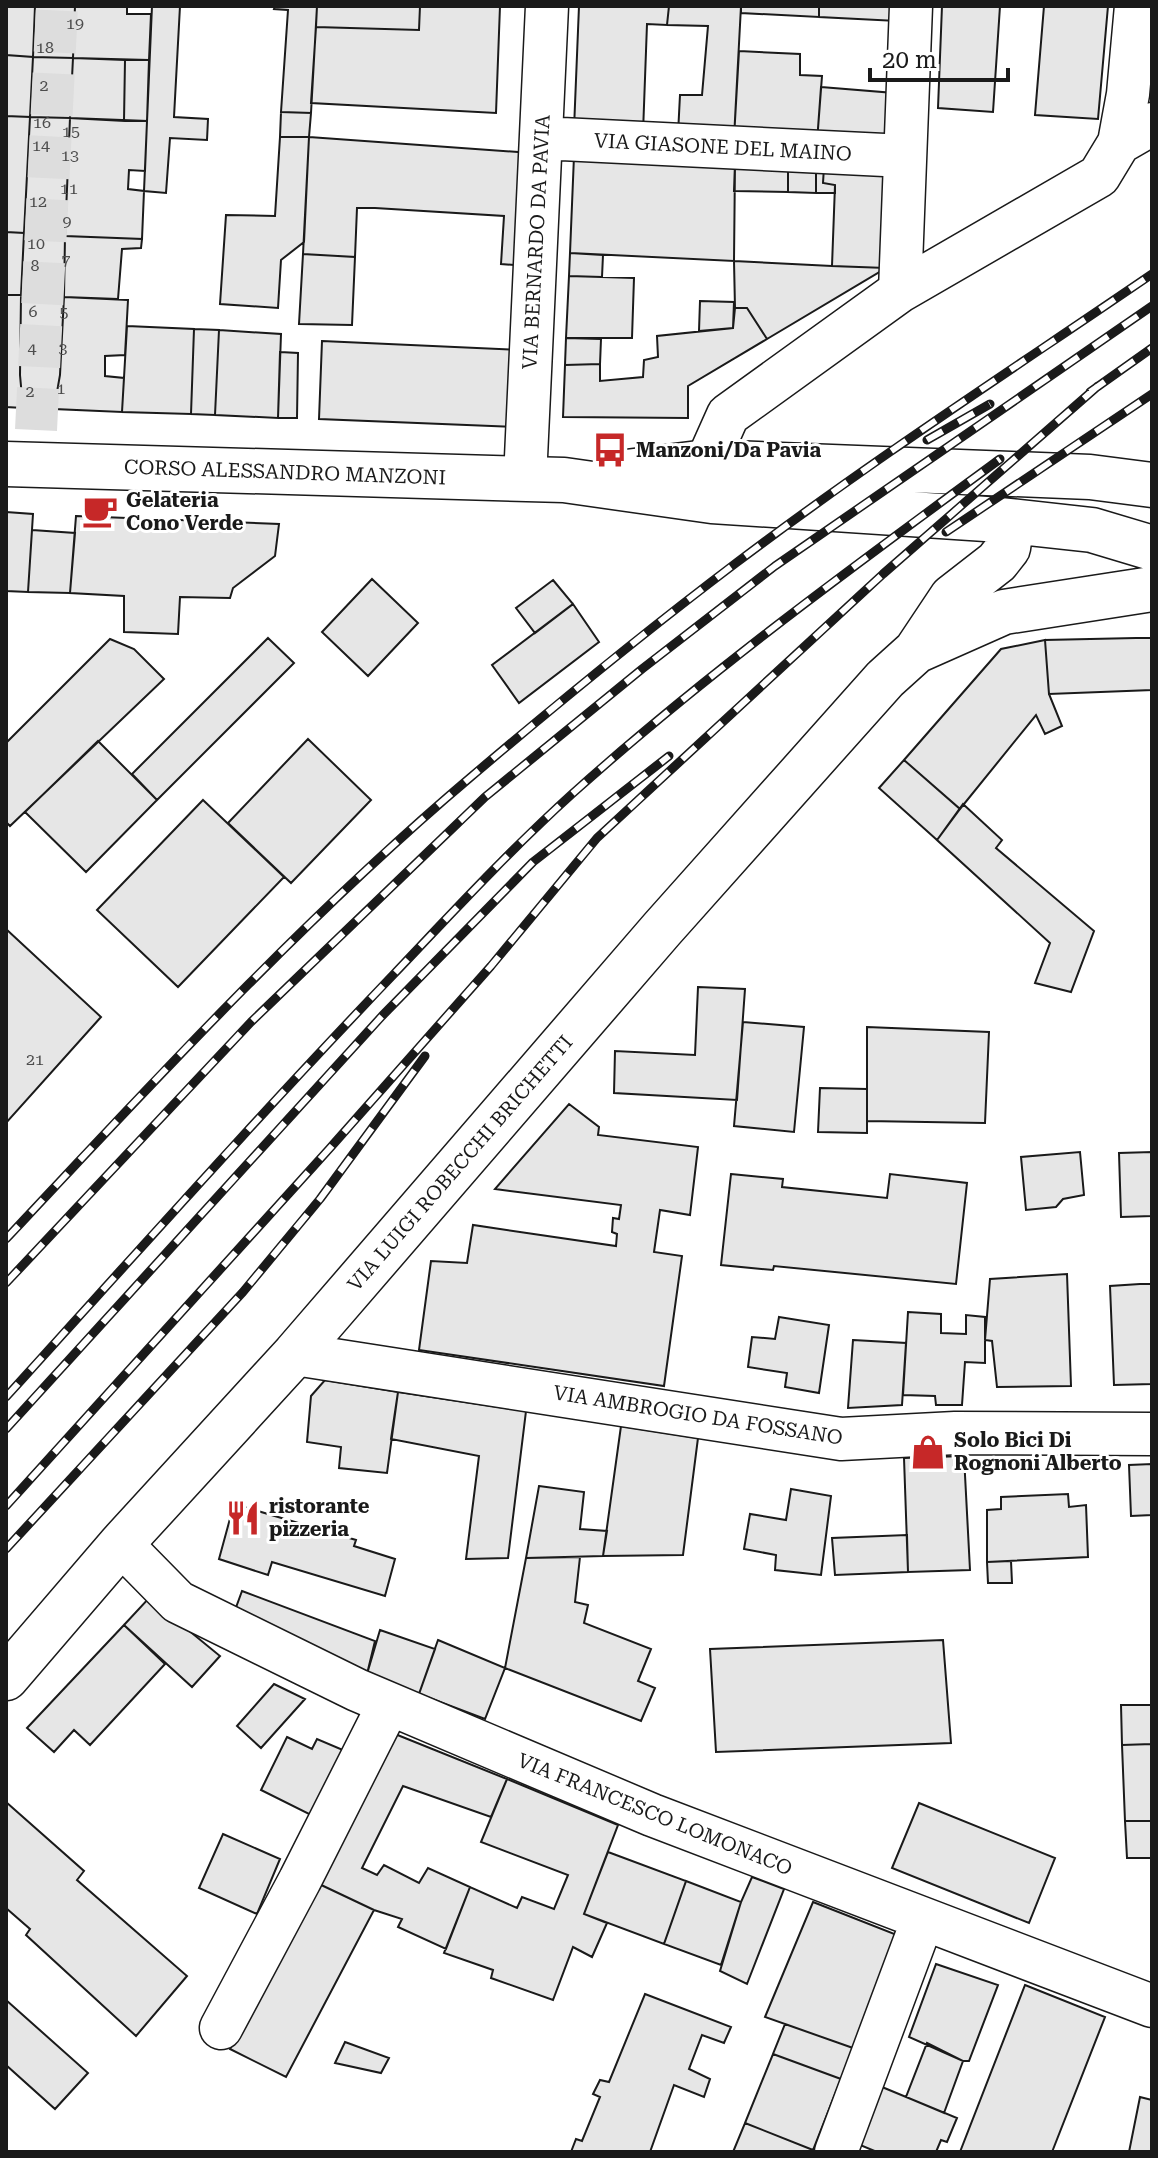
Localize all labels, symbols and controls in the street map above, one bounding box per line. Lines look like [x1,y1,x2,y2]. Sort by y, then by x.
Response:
house number: 19 [66,14,84,33]
scale bar [870,32,1008,82]
house number: 18 [36,38,54,57]
text: 20 m [882,46,937,74]
house number: 2 [40,76,49,95]
house number: 16 [33,113,51,132]
street label: VIA BERNARDO DA PAVIA [517,114,555,370]
house number: 15 [62,122,80,141]
street label: VIA GIASONE DEL MAINO [594,128,852,166]
house number: 14 [32,136,50,155]
house number: 13 [61,146,79,165]
house number: 11 [60,179,78,198]
house number: 12 [29,192,47,211]
house number: 9 [63,212,72,231]
house number: 10 [27,234,45,253]
house number: 7 [62,250,71,269]
house number: 8 [31,256,40,275]
house number: 6 [29,302,38,321]
house number: 5 [60,303,69,322]
house number: 4 [28,339,37,358]
house number: 3 [59,339,68,358]
house number: 1 [57,379,66,398]
house number: 2 [26,382,35,401]
bus stop icon: Manzoni/Da Pavia [591,431,629,469]
place label: Manzoni/Da Pavia [636,438,821,462]
street label: CORSO ALESSANDRO MANZONI [124,454,446,490]
place label: Gelateria Cono Verde [126,488,244,535]
cafe icon: Gelateria Cono Verde [81,492,119,530]
street label: VIA LUIGI ROBECCHI BRICHETTI [342,1030,578,1296]
house number: 21 [26,1050,44,1069]
street label: VIA AMBROGIO DA FOSSANO [552,1380,844,1450]
place label: Solo Bici Di Rognoni Alberto [954,1428,1122,1475]
shop icon: Solo Bici Di Rognoni Alberto [909,1433,947,1471]
place label: ristorante pizzeria [269,1494,370,1541]
restaurant icon: ristorante pizzeria [224,1499,262,1537]
street label: VIA FRANCESCO LOMONACO [514,1748,796,1880]

